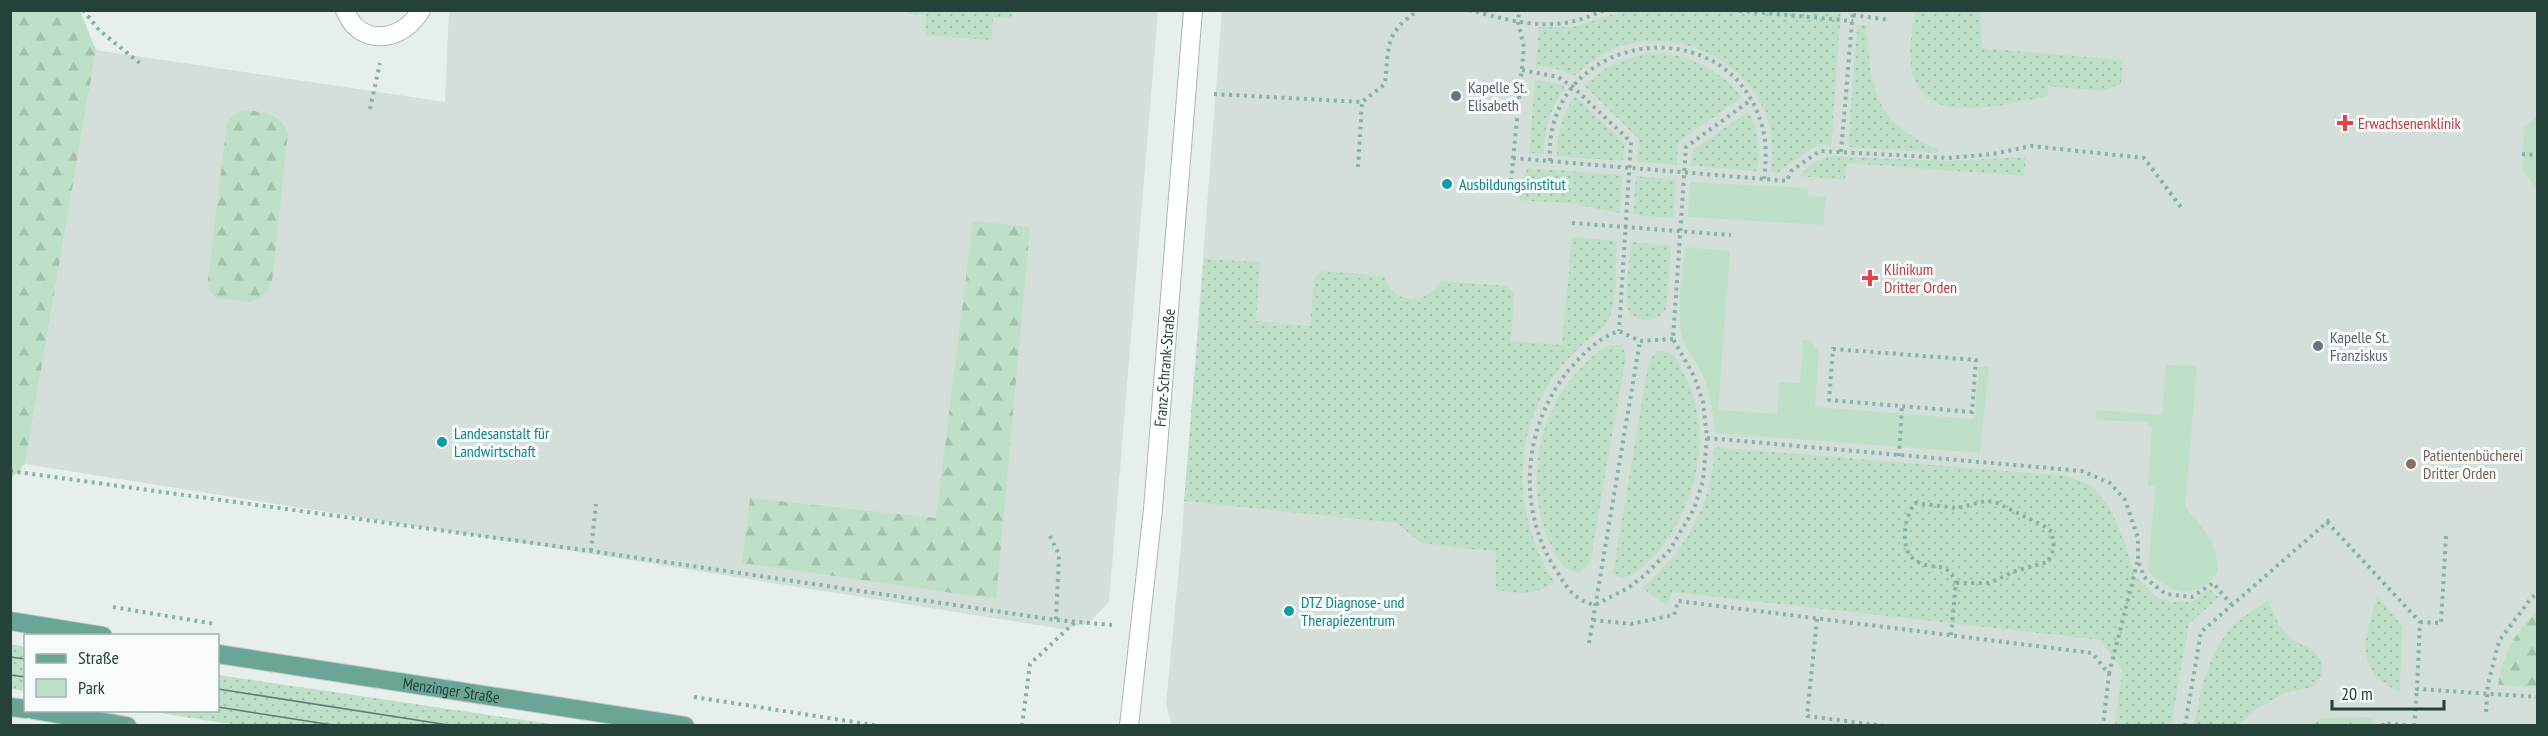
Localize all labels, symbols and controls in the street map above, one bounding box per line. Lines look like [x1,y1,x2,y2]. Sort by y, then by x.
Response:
place label: Kapelle St. Elisabeth [1468,77,1527,115]
marker: Kapelle St. Elisabeth [1449,89,1463,103]
place label: Erwachsenenklinik [2358,113,2461,133]
marker: Erwachsenenklinik [2336,114,2354,132]
place label: Ausbildungsinstitut [1459,174,1566,194]
marker: Ausbildungsinstitut [1440,177,1454,191]
place label: Klinikum Dritter Orden [1884,259,1957,297]
marker: Klinikum Dritter Orden [1861,269,1879,287]
street label: Franz-Schrank-Straße [1150,308,1179,428]
place label: Kapelle St. Franziskus [2330,327,2389,365]
marker: Kapelle St. Franziskus [2311,339,2325,353]
place label: Landesanstalt für Landwirtschaft [454,423,550,461]
marker: Landesanstalt für Landwirtschaft [435,435,449,449]
place label: Patientenbücherei Dritter Orden [2423,445,2523,483]
marker: Patientenbücherei Dritter Orden [2404,457,2418,471]
place label: DTZ Diagnose- und Therapiezentrum [1301,592,1405,630]
marker: DTZ Diagnose- und Therapiezentrum [1282,604,1296,618]
legend [24,634,219,712]
text: Straße [78,646,119,669]
street label: Menzinger Straße [401,673,501,707]
scale bar [2332,673,2444,711]
text: Park [78,676,105,699]
text: 20 m [2341,682,2373,705]

